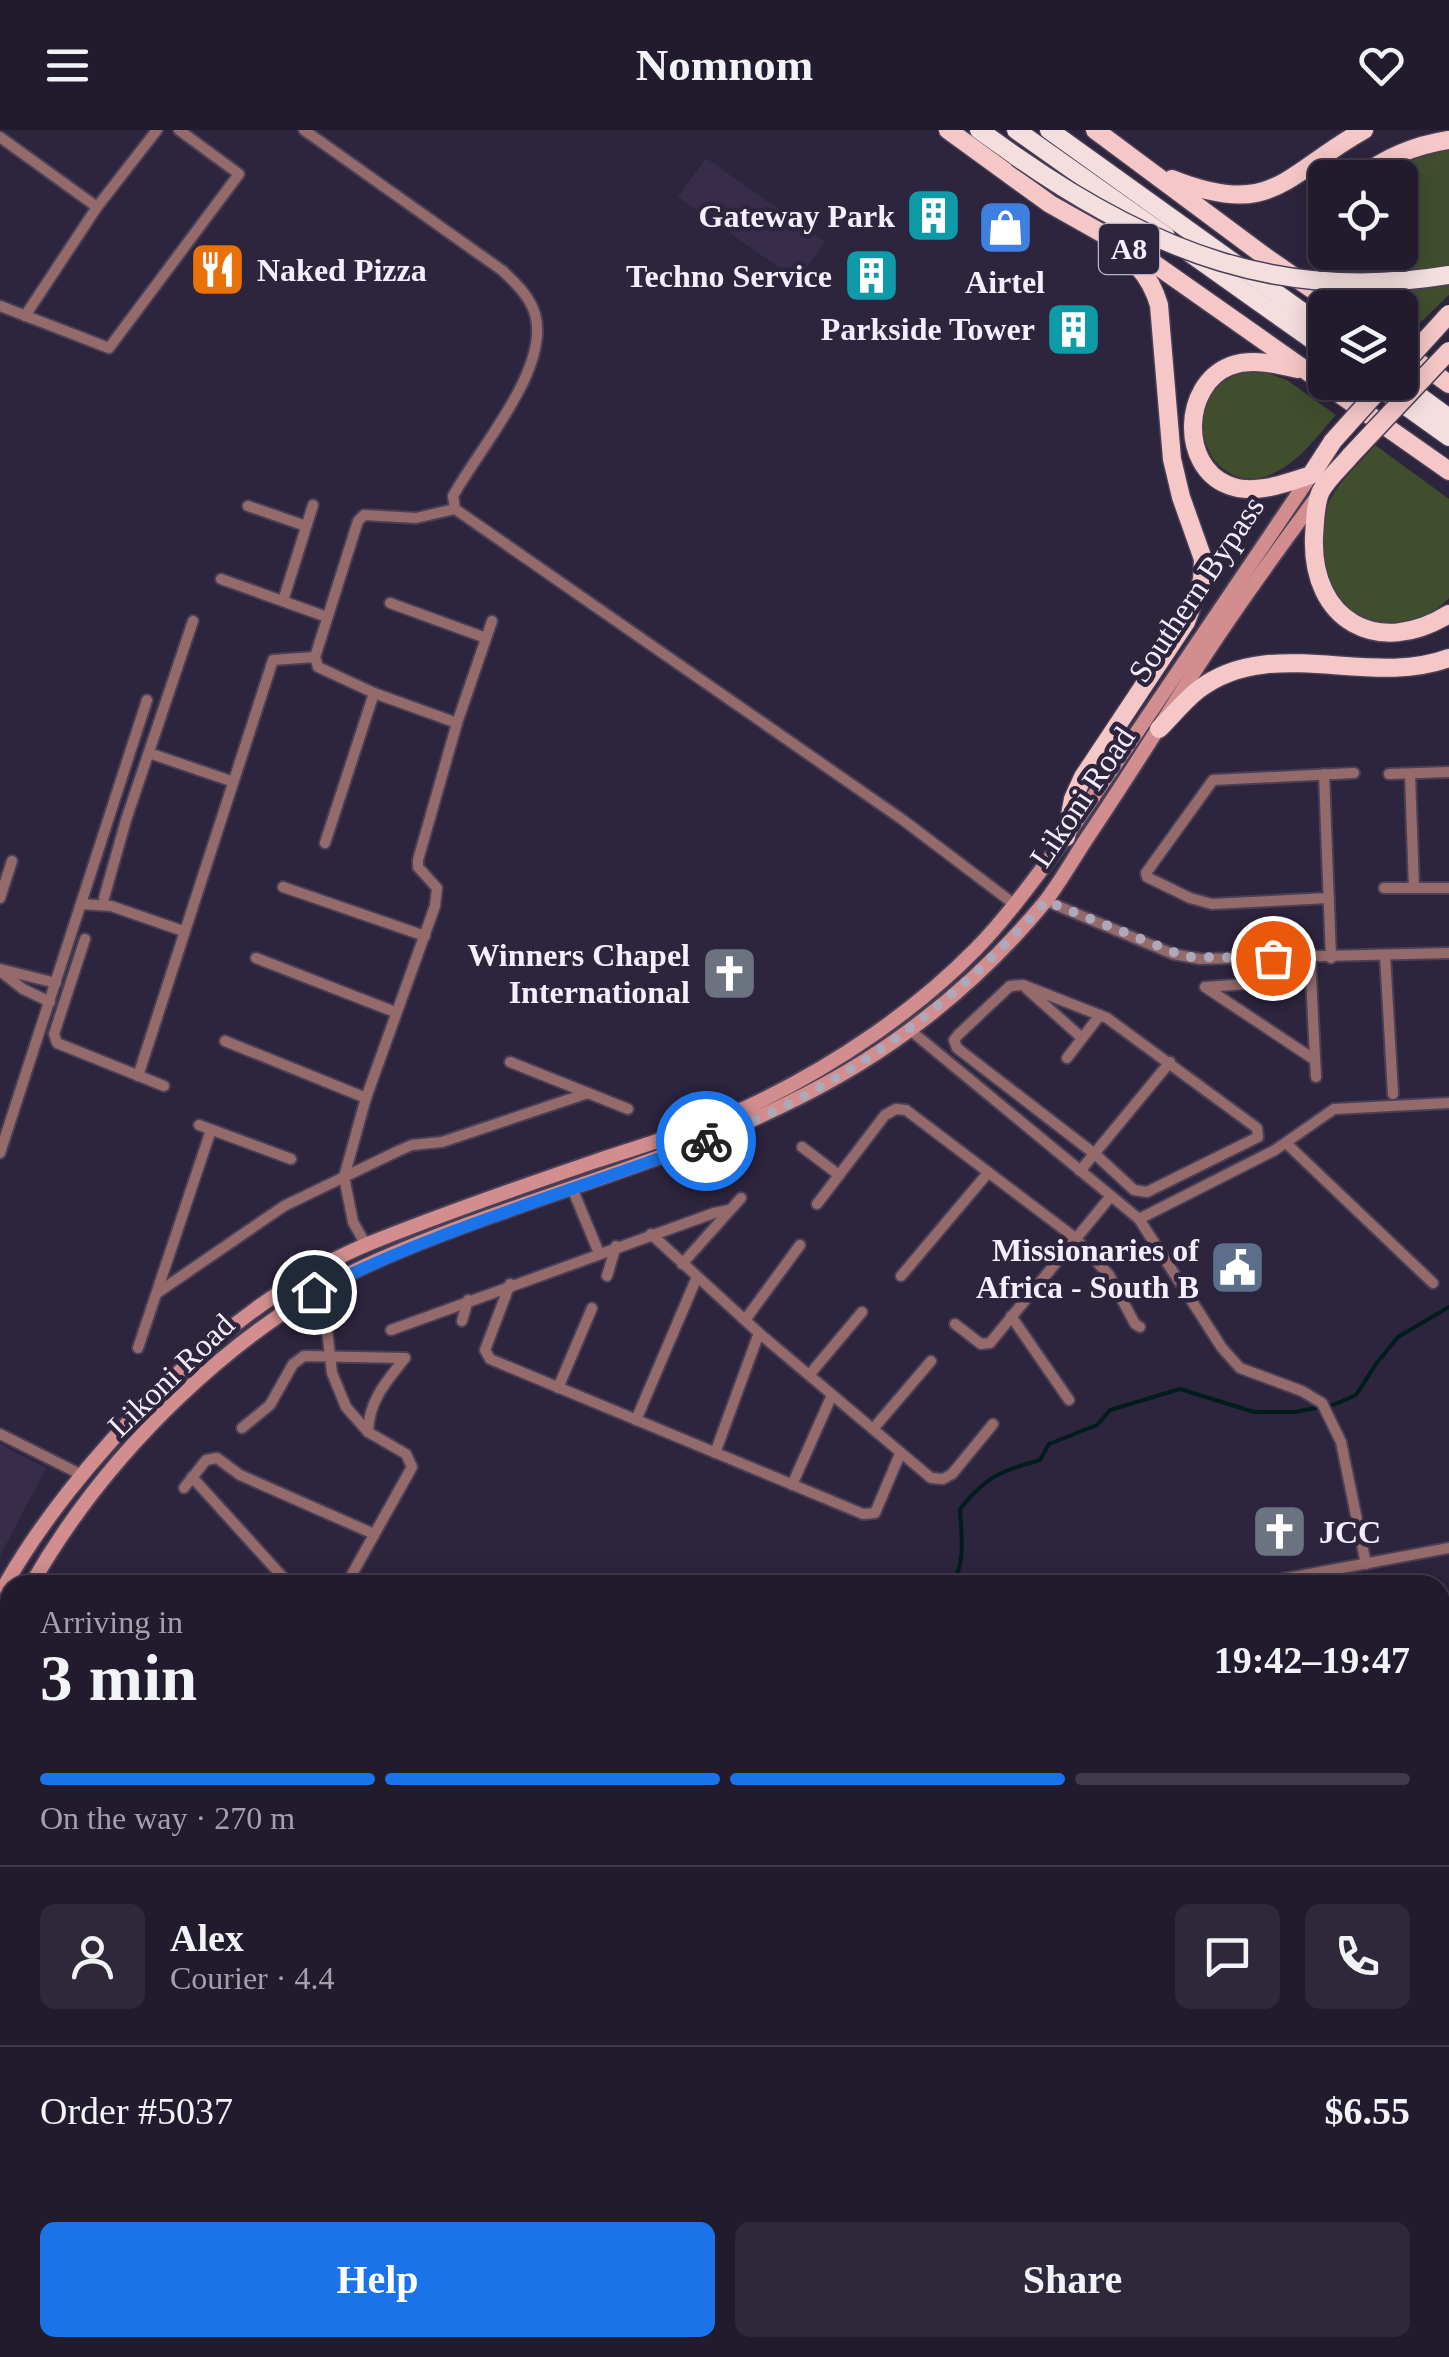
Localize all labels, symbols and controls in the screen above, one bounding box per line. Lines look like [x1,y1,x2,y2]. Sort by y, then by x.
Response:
icon: menu [40,38,95,93]
icon: heart [1354,38,1409,93]
text: Nomnom [636,40,813,90]
map controls [1308,160,1418,400]
button: locate [1308,160,1418,270]
building icon: Gateway Park [904,186,964,246]
place label: Gateway Park [699,198,895,234]
shop icon: Airtel [975,198,1035,258]
road number: A8 [1099,224,1159,274]
restaurant icon: Naked Pizza [188,240,248,300]
building icon: Techno Service [841,246,901,306]
place label: Naked Pizza [257,252,427,288]
place label: Techno Service [626,258,832,294]
place label: Airtel [965,264,1045,300]
button: layers [1308,290,1418,400]
building icon: Parkside Tower [1044,299,1104,359]
place label: Parkside Tower [821,311,1035,347]
street label: Southern Bypass [1121,489,1271,689]
street label: Likoni Road [1022,720,1142,874]
pin [1231,916,1316,1001]
icon: bag [1246,931,1301,986]
place label: Winners Chapel International [467,937,690,1010]
church icon: Winners Chapel International [699,943,759,1003]
courier [656,1091,756,1191]
icon: bike [679,1114,734,1169]
place label: Missionaries of Africa - South B [976,1232,1199,1305]
public building icon: Missionaries of Africa - South B [1208,1238,1268,1298]
pin [272,1250,357,1335]
icon: home [287,1265,342,1320]
street label: Likoni Road [101,1306,241,1444]
church icon: JCC [1250,1502,1310,1562]
place label: JCC [1319,1514,1381,1550]
text: Arriving in [40,1604,183,1640]
text: 19:42–19:47 [1214,1639,1410,1681]
text: 3 min [40,1642,197,1714]
text: On the way · 270 m [40,1800,295,1836]
button: person [40,1904,145,2009]
button: chat [1175,1904,1280,2009]
button: phone [1305,1904,1410,2009]
text: Alex [170,1917,244,1959]
text: Courier · 4.4 [170,1960,334,1996]
text: Order #5037 [40,2090,233,2132]
text: $6.55 [1325,2090,1410,2132]
button: Help [40,2222,715,2337]
button: Share [735,2222,1410,2337]

